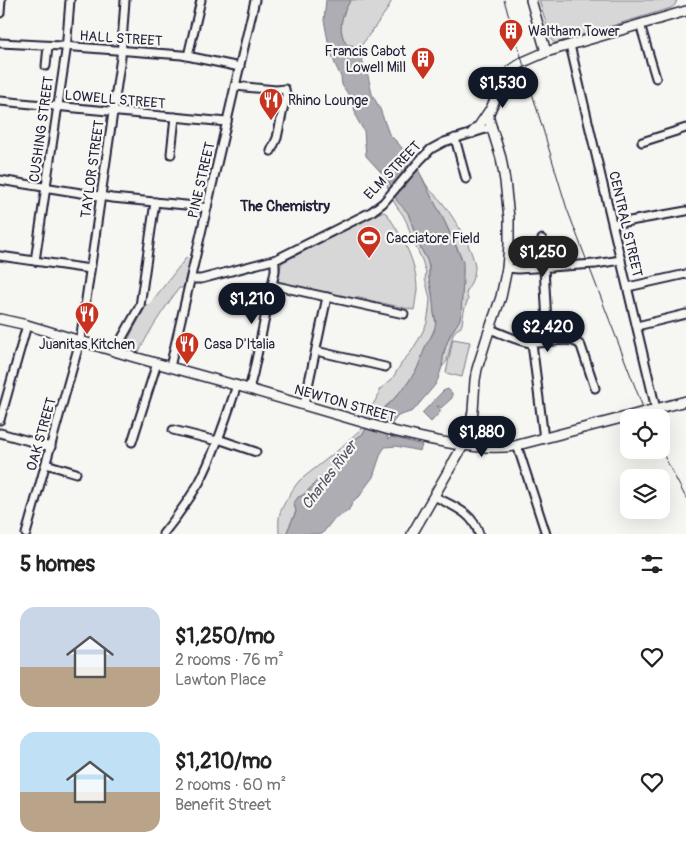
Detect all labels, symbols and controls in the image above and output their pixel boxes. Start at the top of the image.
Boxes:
building icon: Waltham Tower [498,18,524,52]
place label: Waltham Tower [528,23,620,40]
street label: HALL STREET [79,27,163,50]
place label: Francis Cabot Lowell Mill [324,43,406,76]
building icon: Francis Cabot Lowell Mill [410,46,436,80]
pin: $1,530 [462,66,544,109]
text: $1,530 [479,73,527,93]
street label: CUSHING STREET [26,75,57,183]
street label: LOWELL STREET [64,87,166,112]
restaurant icon: Rhino Lounge [258,87,284,121]
place label: Rhino Lounge [288,92,368,109]
street label: TAYLOR STREET [77,119,108,219]
street label: ELM STREET [360,137,425,203]
street label: PINE STREET [184,140,219,220]
street label: CENTRAL STREET [605,170,646,279]
district label: The Chemistry [239,197,331,216]
sports icon: Cacciatore Field [356,225,382,259]
place label: Cacciatore Field [386,230,480,247]
pin: $1,250 [502,236,584,278]
text: $1,250 [519,242,567,262]
pin: $1,210 [211,282,293,325]
text: $1,210 [229,289,275,309]
restaurant icon: Juanitas Kitchen [74,301,100,335]
pin: $2,420 [507,310,589,353]
text: $2,420 [523,317,573,337]
restaurant icon: Casa D'Italia [174,331,200,365]
place label: Juanitas Kitchen [39,336,135,353]
place label: Casa D'Italia [204,336,275,353]
street label: NEWTON STREET [292,381,398,426]
street label: OAK STREET [23,395,60,473]
map controls [620,409,670,519]
button: locate [620,409,670,459]
pin: $1,880 [441,416,523,458]
text: $1,880 [459,422,505,442]
water label: Charles River [297,436,362,513]
button: layers [620,469,670,519]
icon: filters [638,550,666,578]
text: 5 homes [20,551,95,578]
text: $1,250/mo [175,623,275,650]
icon: home [60,627,120,687]
icon: heart [638,643,666,671]
text: 2 rooms · 76 m² [175,650,284,670]
text: Lawton Place [175,670,266,690]
text: $1,210/mo [175,748,272,775]
icon: home [60,752,120,812]
icon: heart [638,768,666,796]
text: 2 rooms · 60 m² [175,775,286,795]
text: Benefit Street [175,795,271,815]

